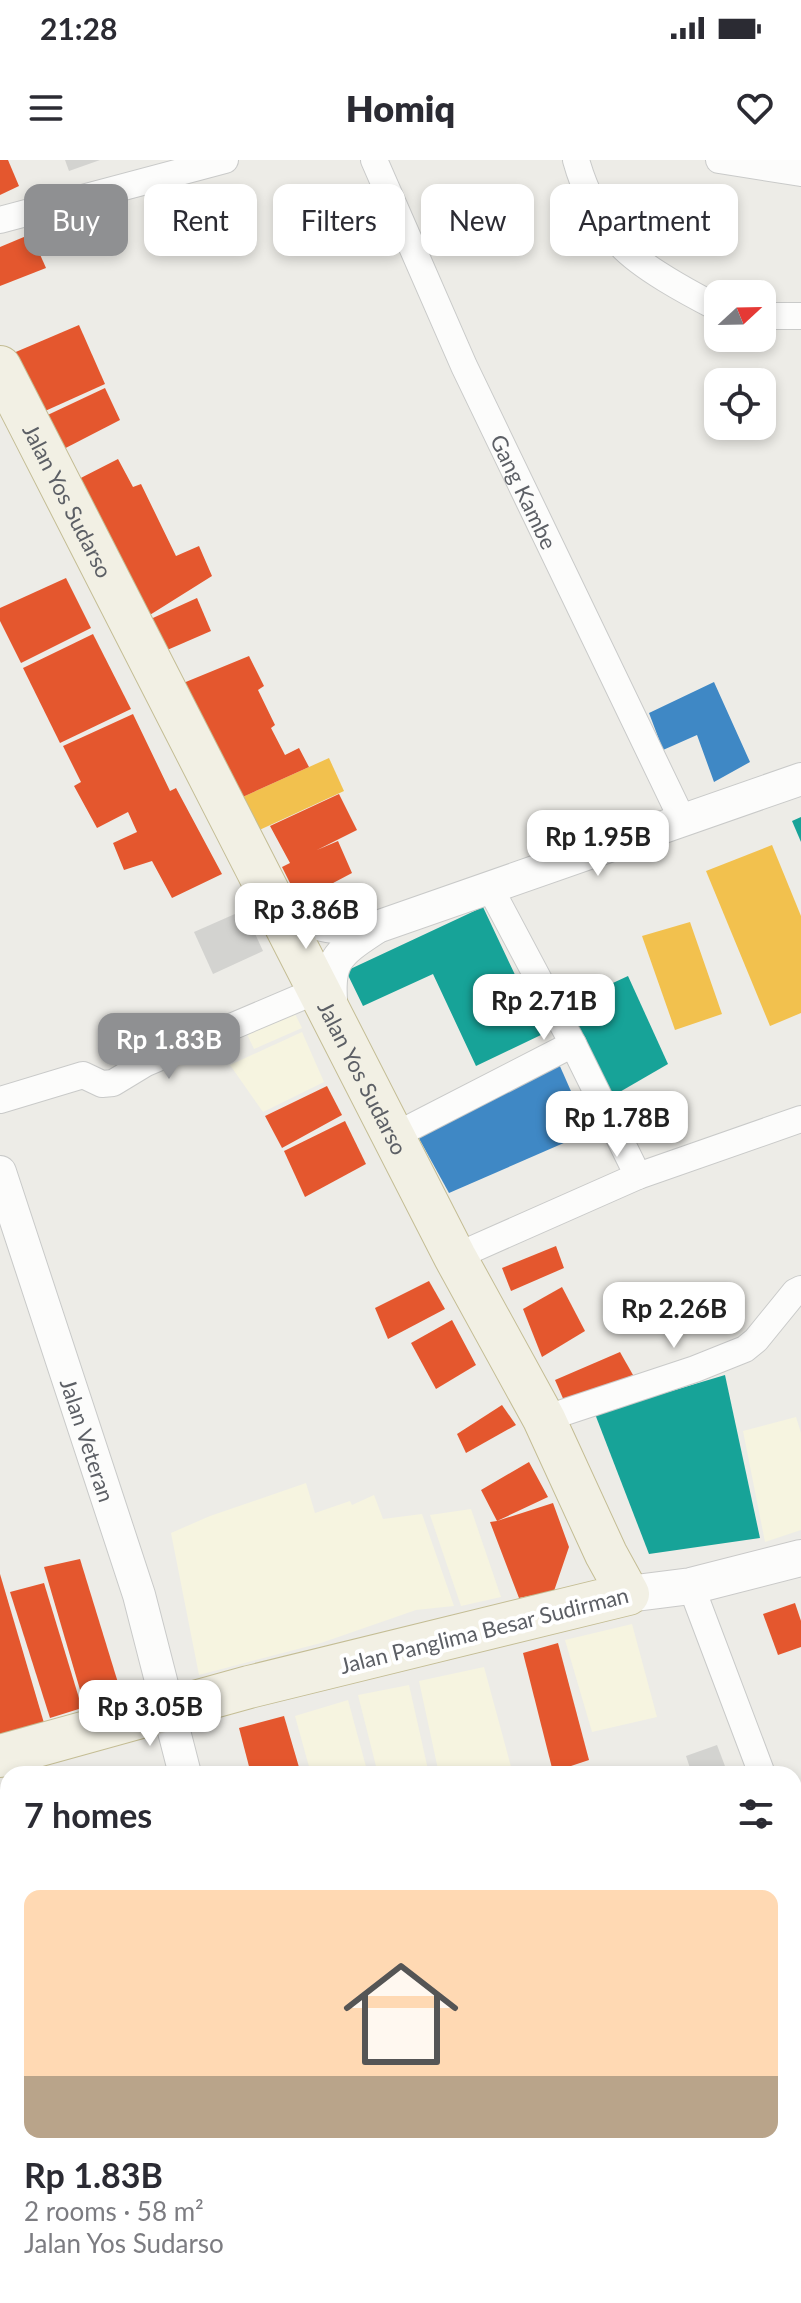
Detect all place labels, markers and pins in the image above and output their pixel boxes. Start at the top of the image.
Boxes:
pin: Rp 1.95B [515,810,681,878]
pin: Rp 3.86B [223,883,389,951]
pin: Rp 2.71B [461,974,627,1042]
pin: Rp 1.83B [86,1013,252,1081]
pin: Rp 1.78B [534,1091,700,1159]
pin: Rp 2.26B [591,1282,757,1350]
pin: Rp 3.05B [67,1680,233,1748]

